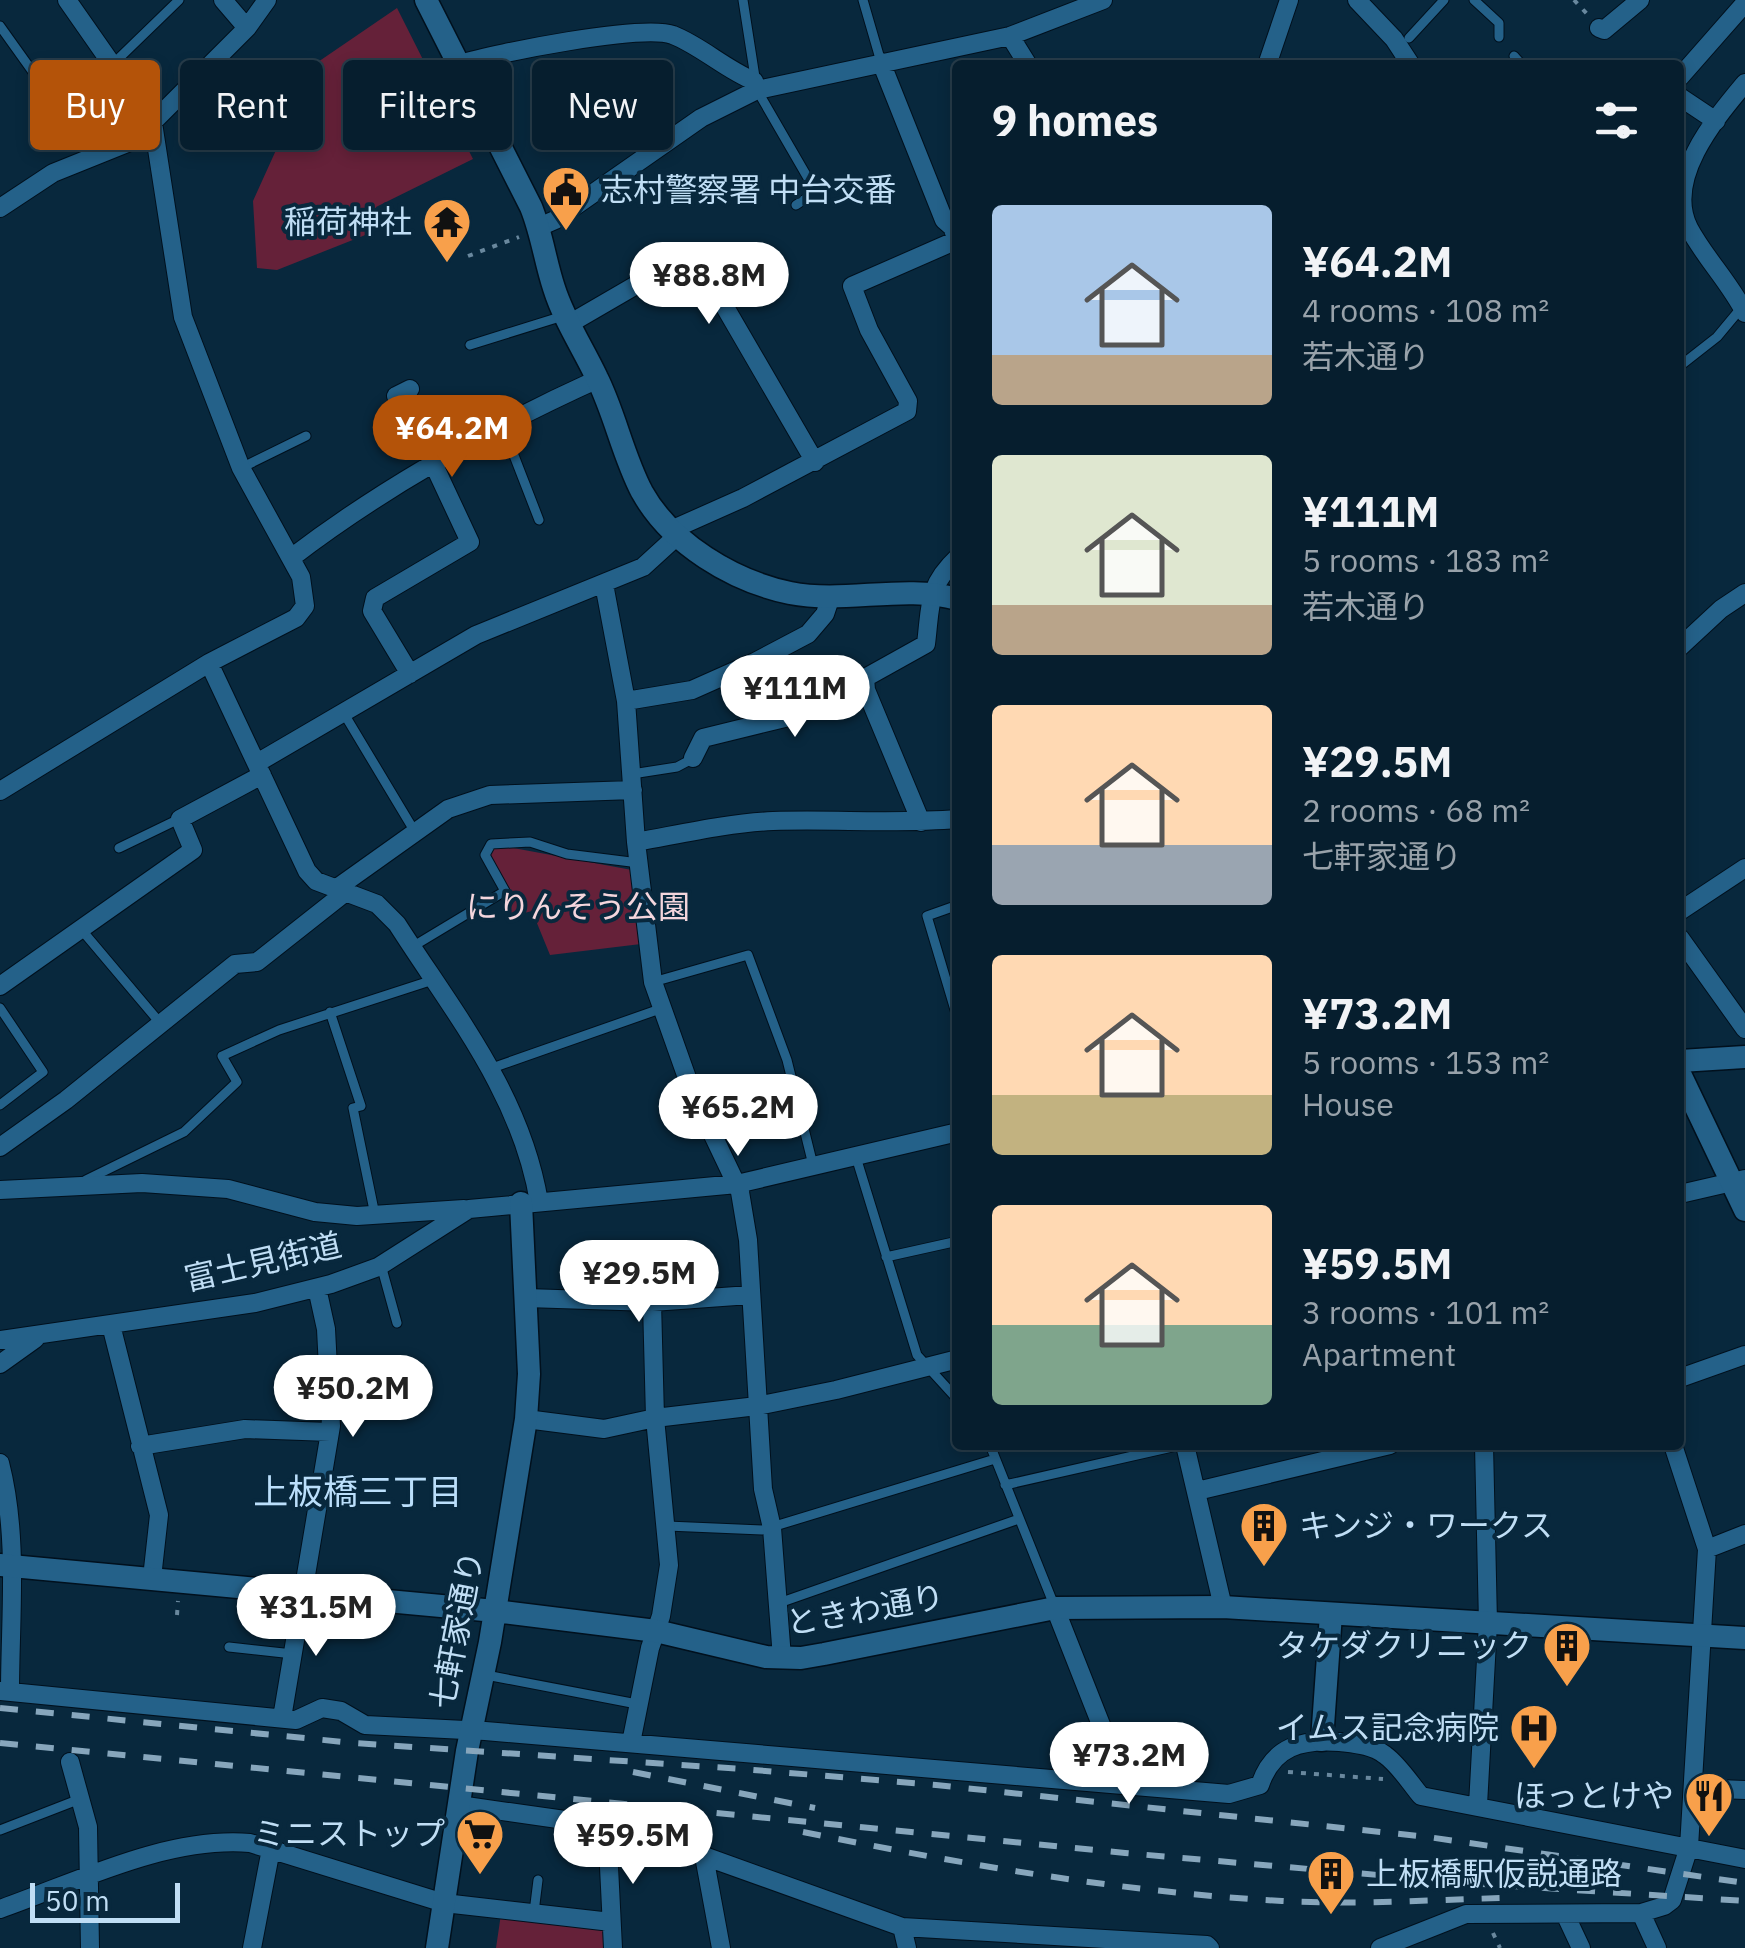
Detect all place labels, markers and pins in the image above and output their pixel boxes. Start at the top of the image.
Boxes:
public building icon: 志村警察署 中台交番 [540,164,592,232]
place label: 志村警察署 中台交番 [601,168,897,210]
temple icon: 稲荷神社 [421,196,473,264]
place label: 稲荷神社 [284,200,412,242]
pin: ¥88.8M [628,242,790,327]
pin: ¥64.2M [371,395,533,480]
pin: ¥111M [725,655,865,740]
pin: ¥65.2M [657,1074,819,1159]
pin: ¥29.5M [558,1240,720,1325]
pin: ¥50.2M [272,1355,434,1440]
building icon: キンジ・ワークス [1238,1500,1290,1568]
place label: キンジ・ワークス [1299,1504,1553,1546]
pin: ¥31.5M [235,1574,397,1659]
building icon: タケダクリニック [1541,1620,1593,1688]
place label: タケダクリニック [1276,1624,1532,1666]
hospital icon: イムス記念病院 [1508,1702,1560,1770]
place label: イムス記念病院 [1276,1706,1499,1748]
pin: ¥73.2M [1048,1722,1210,1807]
restaurant icon: ほっとけや [1683,1770,1735,1838]
place label: ほっとけや [1514,1774,1674,1816]
pin: ¥59.5M [552,1802,714,1887]
supermarket icon: ミニストップ [454,1808,506,1876]
place label: ミニストップ [253,1812,445,1854]
building icon: 上板橋駅仮説通路 [1305,1848,1357,1916]
place label: 上板橋駅仮説通路 [1366,1852,1622,1894]

